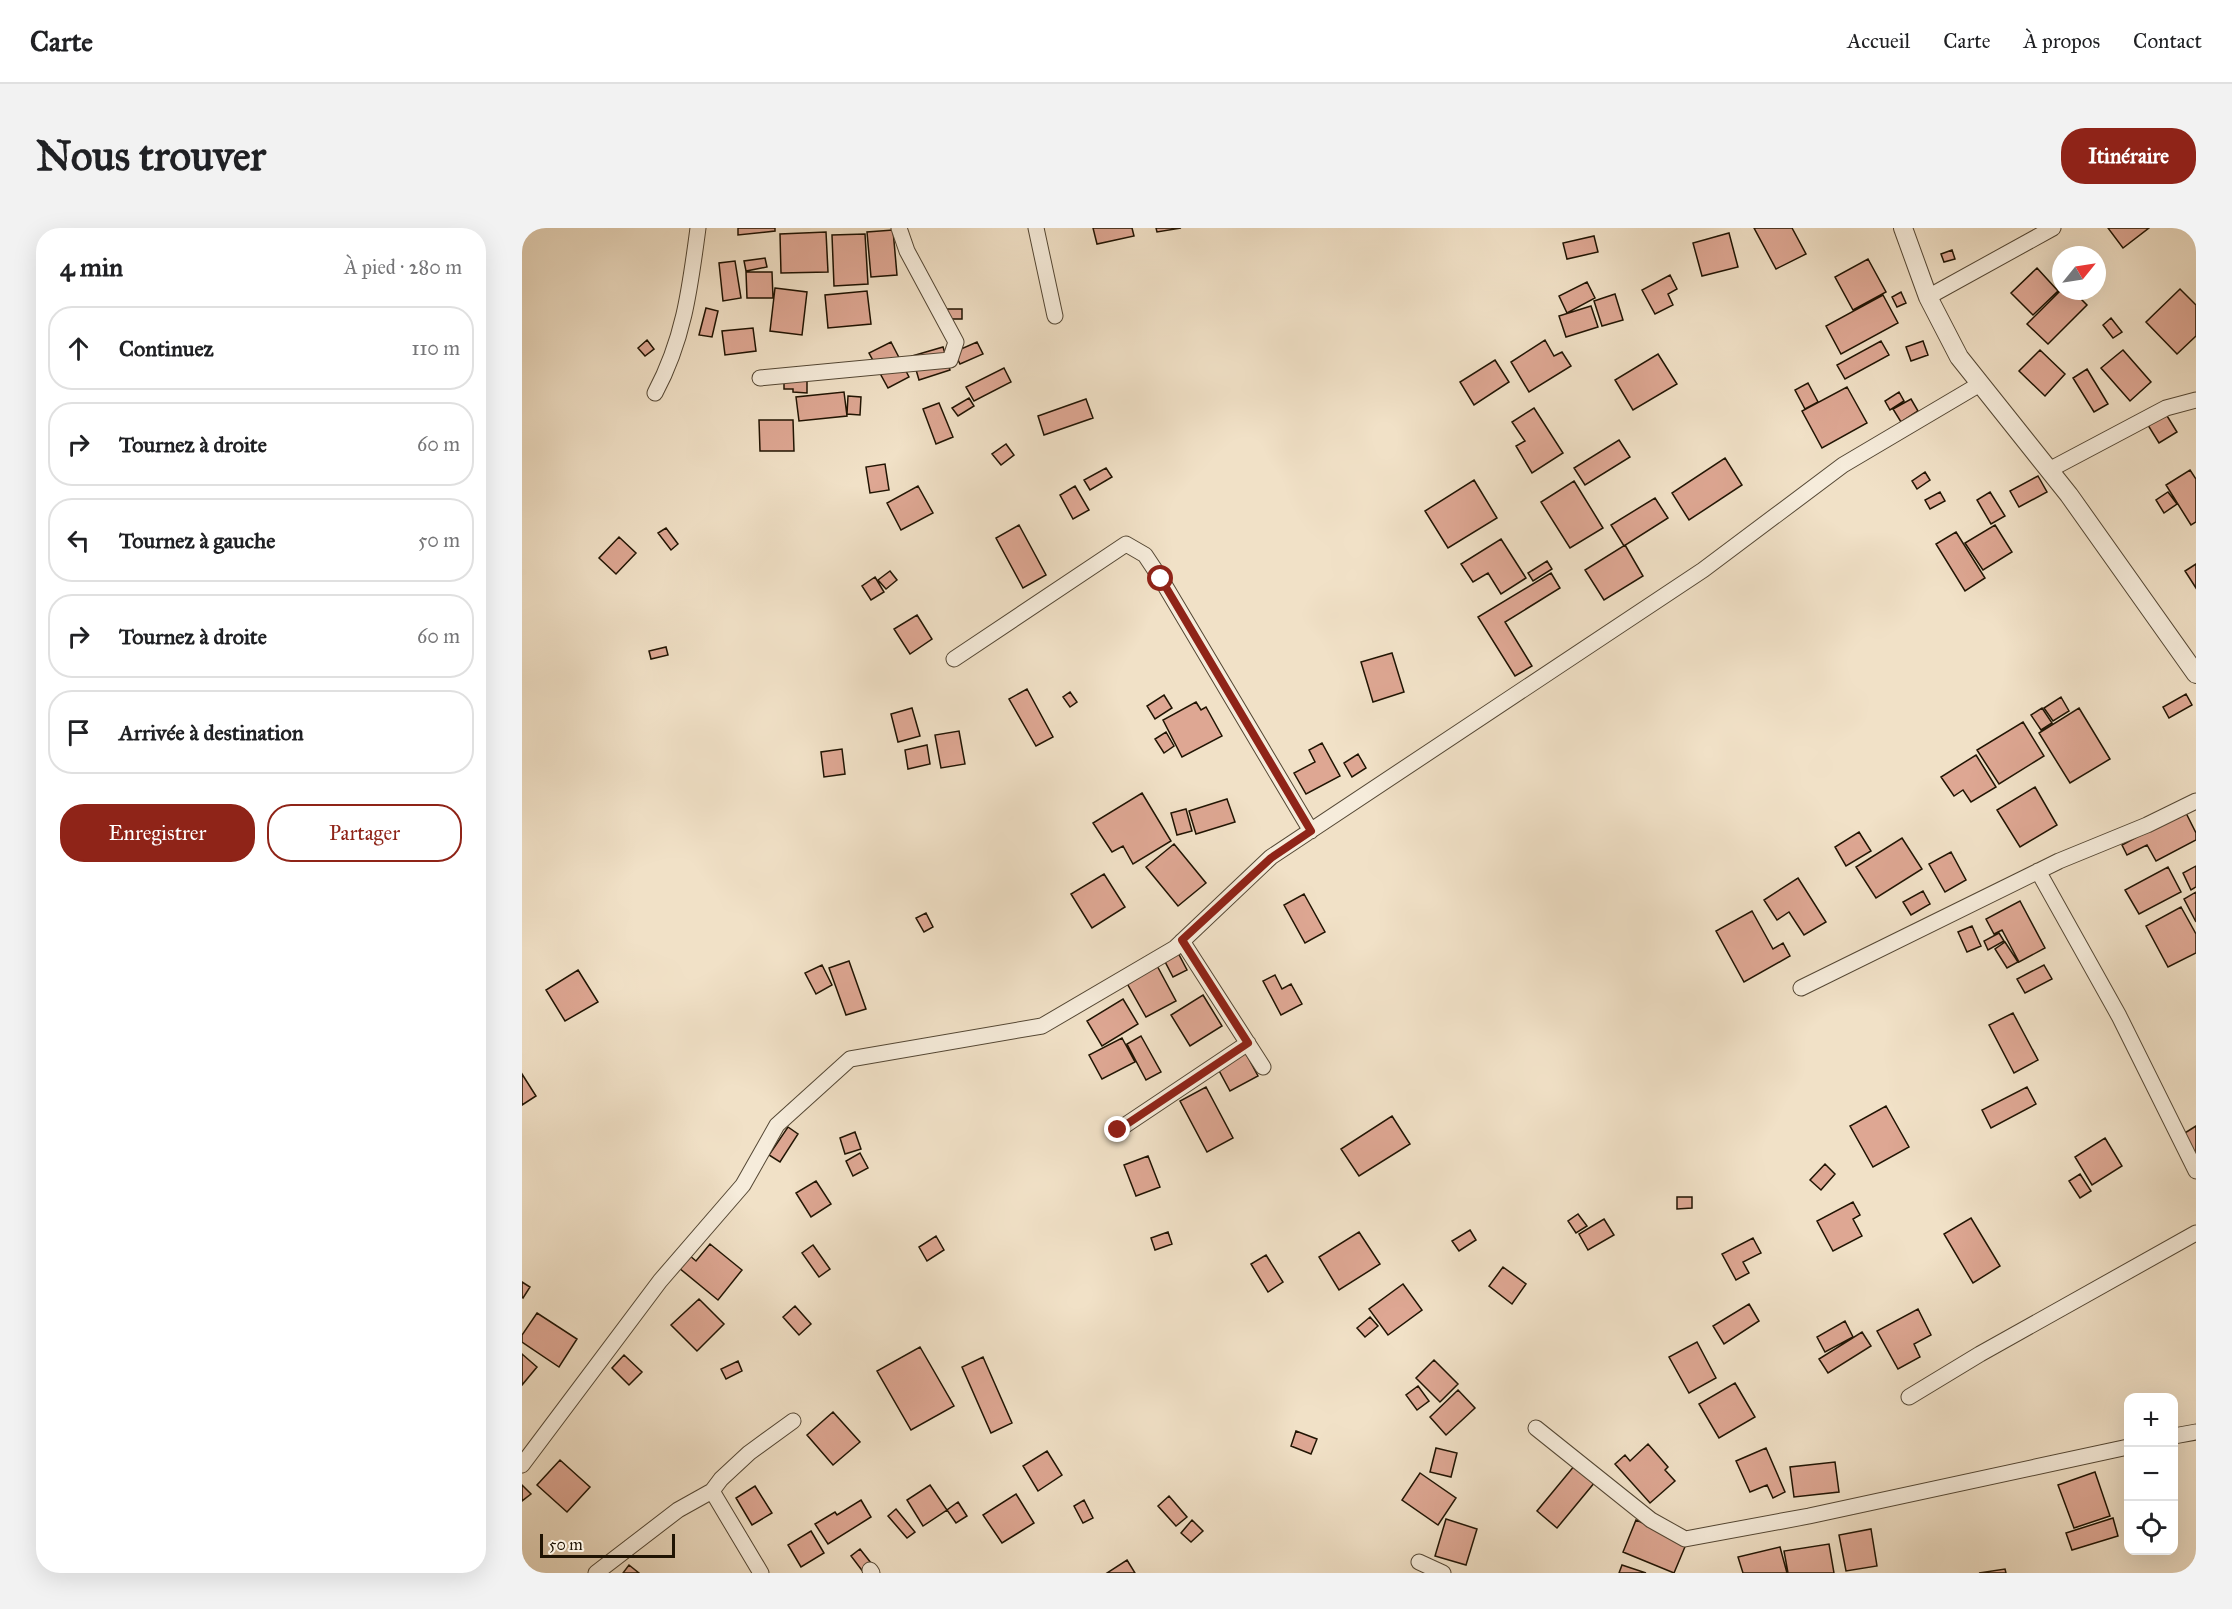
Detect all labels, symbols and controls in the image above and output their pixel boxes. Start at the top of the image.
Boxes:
text: Carte [30,24,93,59]
text: Accueil [1847,28,1910,54]
text: Carte [1943,28,1991,54]
text: À propos [2024,28,2100,54]
text: Contact [2133,28,2202,54]
button: Itinéraire [2061,128,2196,184]
text: Nous trouver [36,130,266,182]
north arrow [2052,246,2106,300]
text: 4 min [60,251,123,283]
text: À pied · 280 m [344,255,462,279]
icon: ahead [62,332,95,365]
text: Continuez [119,335,214,362]
text: 110 m [412,336,460,360]
icon: right [62,428,95,461]
text: Tournez à droite [119,431,267,458]
text: 60 m [417,432,460,456]
icon: left [62,524,95,557]
text: Tournez à gauche [119,527,275,554]
text: 50 m [418,528,460,552]
route start [1147,565,1173,591]
icon: right [62,620,95,653]
text: Tournez à droite [119,623,267,650]
text: 60 m [417,624,460,648]
icon: arrive [62,716,95,749]
text: Arrivée à destination [119,719,304,746]
button: Enregistrer [60,804,255,862]
button: Partager [267,804,462,862]
route end [1104,1116,1130,1142]
map controls [2124,1393,2178,1555]
button: + [2124,1393,2178,1447]
button: − [2124,1447,2178,1501]
button: locate [2124,1501,2178,1555]
scale bar [540,1531,675,1558]
text: 50 m [549,1535,583,1554]

